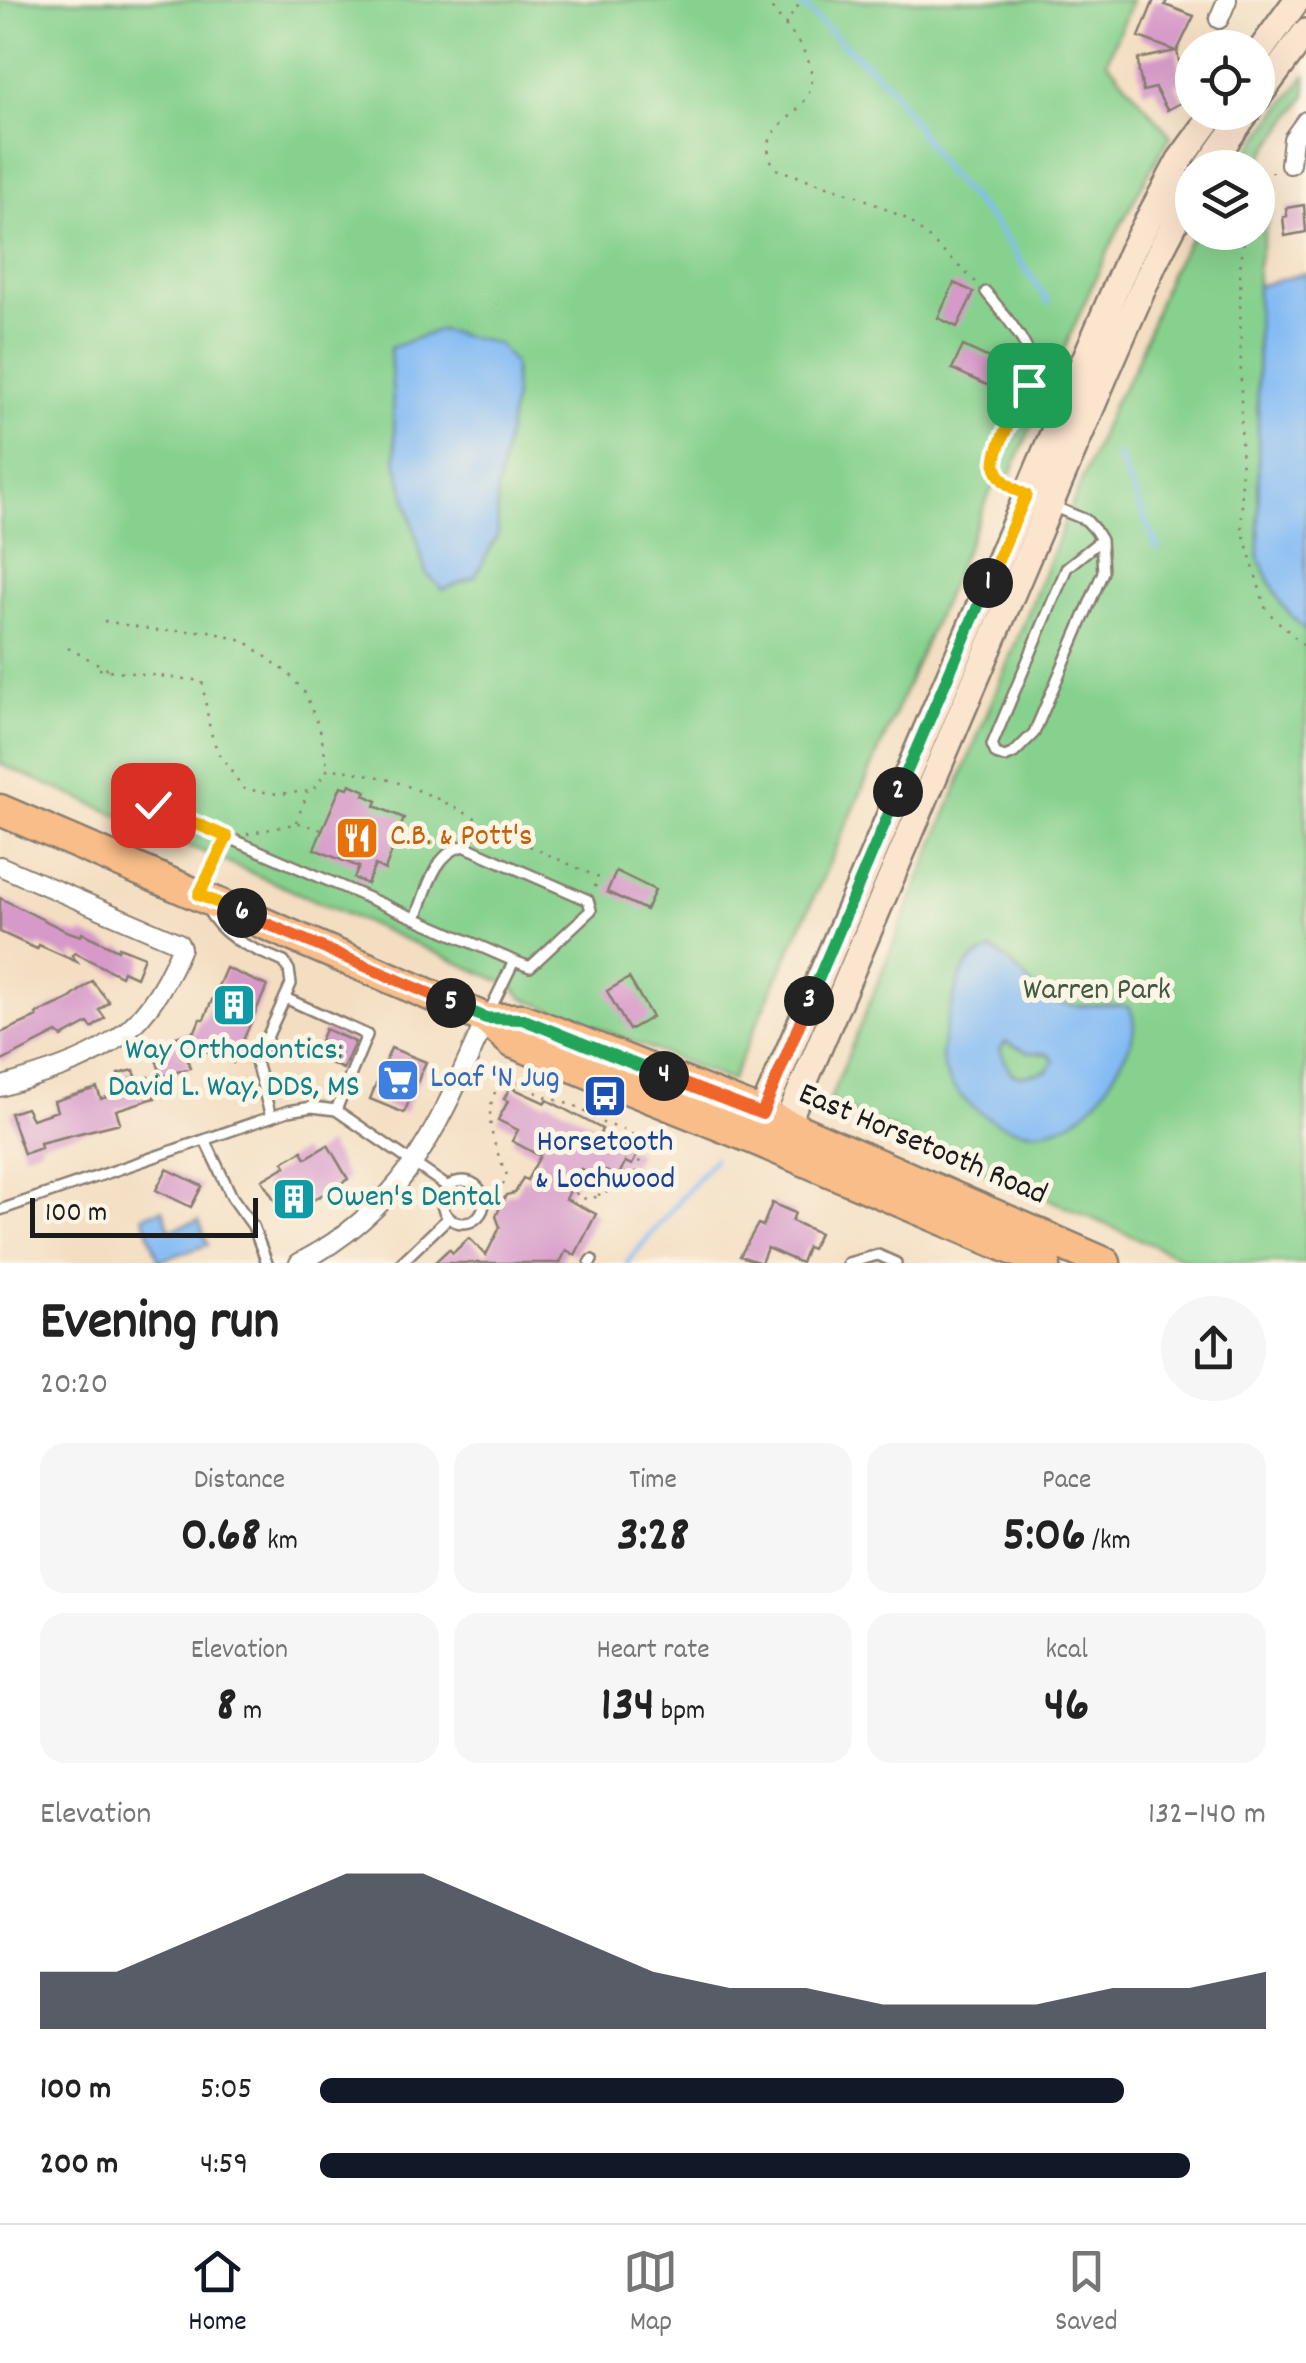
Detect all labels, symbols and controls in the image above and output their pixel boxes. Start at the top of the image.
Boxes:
map controls [1175,30,1275,250]
button: locate [1175,30,1275,130]
button: layers [1175,150,1275,250]
pin [987,343,1072,428]
icon: arrive [1002,358,1057,413]
pin: 1 [963,558,1013,608]
text: 1 [985,563,991,603]
pin [111,763,196,848]
pin: 2 [873,767,923,817]
text: 2 [892,772,904,812]
icon: check [126,778,181,833]
restaurant icon: C.B. & Pott's [334,815,380,861]
place label: C.B. & Pott's [390,815,533,861]
pin: 6 [217,888,267,938]
text: 6 [235,893,249,933]
park label: Warren Park [1023,969,1171,1015]
pin: 3 [784,976,834,1026]
pin: 5 [426,978,476,1028]
text: 3 [803,981,815,1021]
building icon: Way Orthodontics: David L. Way, DDS, MS [211,982,257,1028]
text: 5 [445,983,457,1023]
place label: Way Orthodontics: David L. Way, DDS, MS [108,1029,360,1112]
pin: 4 [639,1051,689,1101]
text: 4 [658,1056,670,1096]
supermarket icon: Loaf 'N Jug [375,1057,421,1103]
place label: Loaf 'N Jug [430,1057,560,1103]
bus stop icon: Horsetooth & Lochwood [582,1073,628,1119]
street label: East Horsetooth Road [791,1073,1053,1219]
place label: Horsetooth & Lochwood [535,1121,675,1204]
building icon: Owen's Dental [271,1176,317,1222]
place label: Owen's Dental [326,1176,501,1222]
scale bar [30,1193,258,1238]
text: 100 m [45,1195,107,1235]
text: Evening run [40,1286,279,1365]
button: share [1161,1296,1266,1401]
text: 20:20 [40,1363,108,1409]
text: Distance [194,1462,285,1502]
text: Time [629,1462,677,1502]
text: Pace [1042,1462,1091,1502]
text: 0.68 [181,1502,261,1574]
text: 3:28 [617,1502,689,1574]
text: 5:06 [1003,1502,1086,1574]
text: km [261,1523,298,1563]
text: /km [1086,1523,1131,1563]
text: Elevation [191,1632,288,1672]
text: Heart rate [596,1632,710,1672]
text: kcal [1045,1632,1088,1672]
text: 8 [216,1672,237,1744]
text: 134 [601,1672,655,1744]
text: 46 [1044,1672,1089,1744]
text: m [237,1693,262,1733]
text: bpm [655,1693,705,1733]
text: Elevation [40,1793,151,1839]
text: 132–140 m [1148,1793,1266,1839]
text: 100 m [40,2068,111,2114]
text: 5:05 [200,2068,252,2114]
text: 200 m [40,2143,118,2189]
text: 4:59 [200,2143,248,2189]
tab: Home [188,2244,247,2344]
tab: Map [623,2244,678,2344]
tab: Saved [1055,2244,1118,2344]

